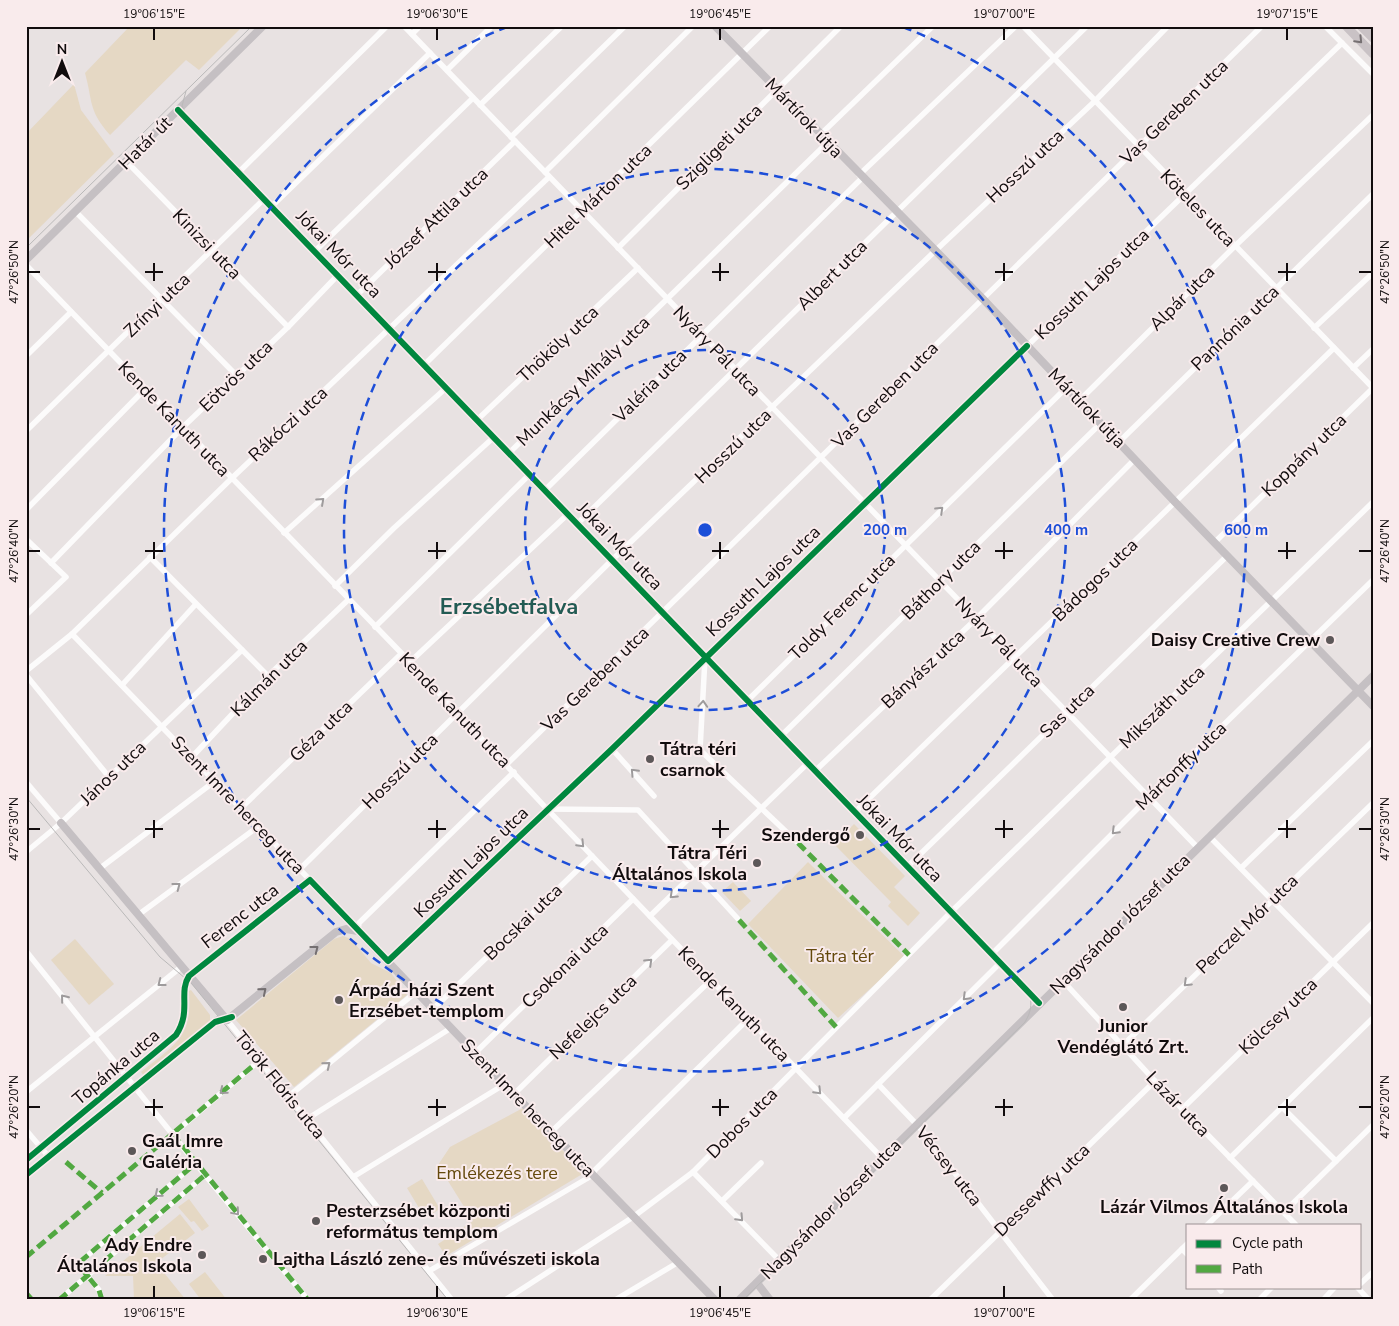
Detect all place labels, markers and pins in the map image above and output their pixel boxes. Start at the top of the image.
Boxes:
centre of rings [696,521,714,539]
place label: Daisy Creative Crew [1151,628,1321,652]
marker: Daisy Creative Crew [1324,634,1336,646]
place label: Tátra téri csarnok [660,737,736,782]
marker: Tátra téri csarnok [644,753,656,765]
place label: Szendergő [761,823,850,847]
marker: Szendergő [854,829,866,841]
place label: Tátra Téri Általános Iskola [612,841,747,886]
marker: Tátra Téri Általános Iskola [751,857,763,869]
place label: Árpád-házi Szent Erzsébet-templom [349,978,504,1023]
marker: Árpád-házi Szent Erzsébet-templom [333,994,345,1006]
marker: Junior Vendéglátó Zrt. [1117,1001,1129,1013]
place label: Junior Vendéglátó Zrt. [1056,1014,1189,1059]
place label: Gaál Imre Galéria [142,1129,223,1174]
marker: Gaál Imre Galéria [126,1145,138,1157]
marker: Lázár Vilmos Általános Iskola [1218,1182,1230,1194]
place label: Lázár Vilmos Általános Iskola [1100,1195,1348,1219]
place label: Pesterzsébet központi református templom [326,1199,510,1244]
marker: Pesterzsébet központi református templom [310,1215,322,1227]
place label: Ady Endre Általános Iskola [57,1233,192,1278]
place label: Lajtha László zene- és művészeti iskola [273,1247,600,1271]
marker: Ady Endre Általános Iskola [196,1249,208,1261]
marker: Lajtha László zene- és művészeti iskola [257,1253,269,1265]

